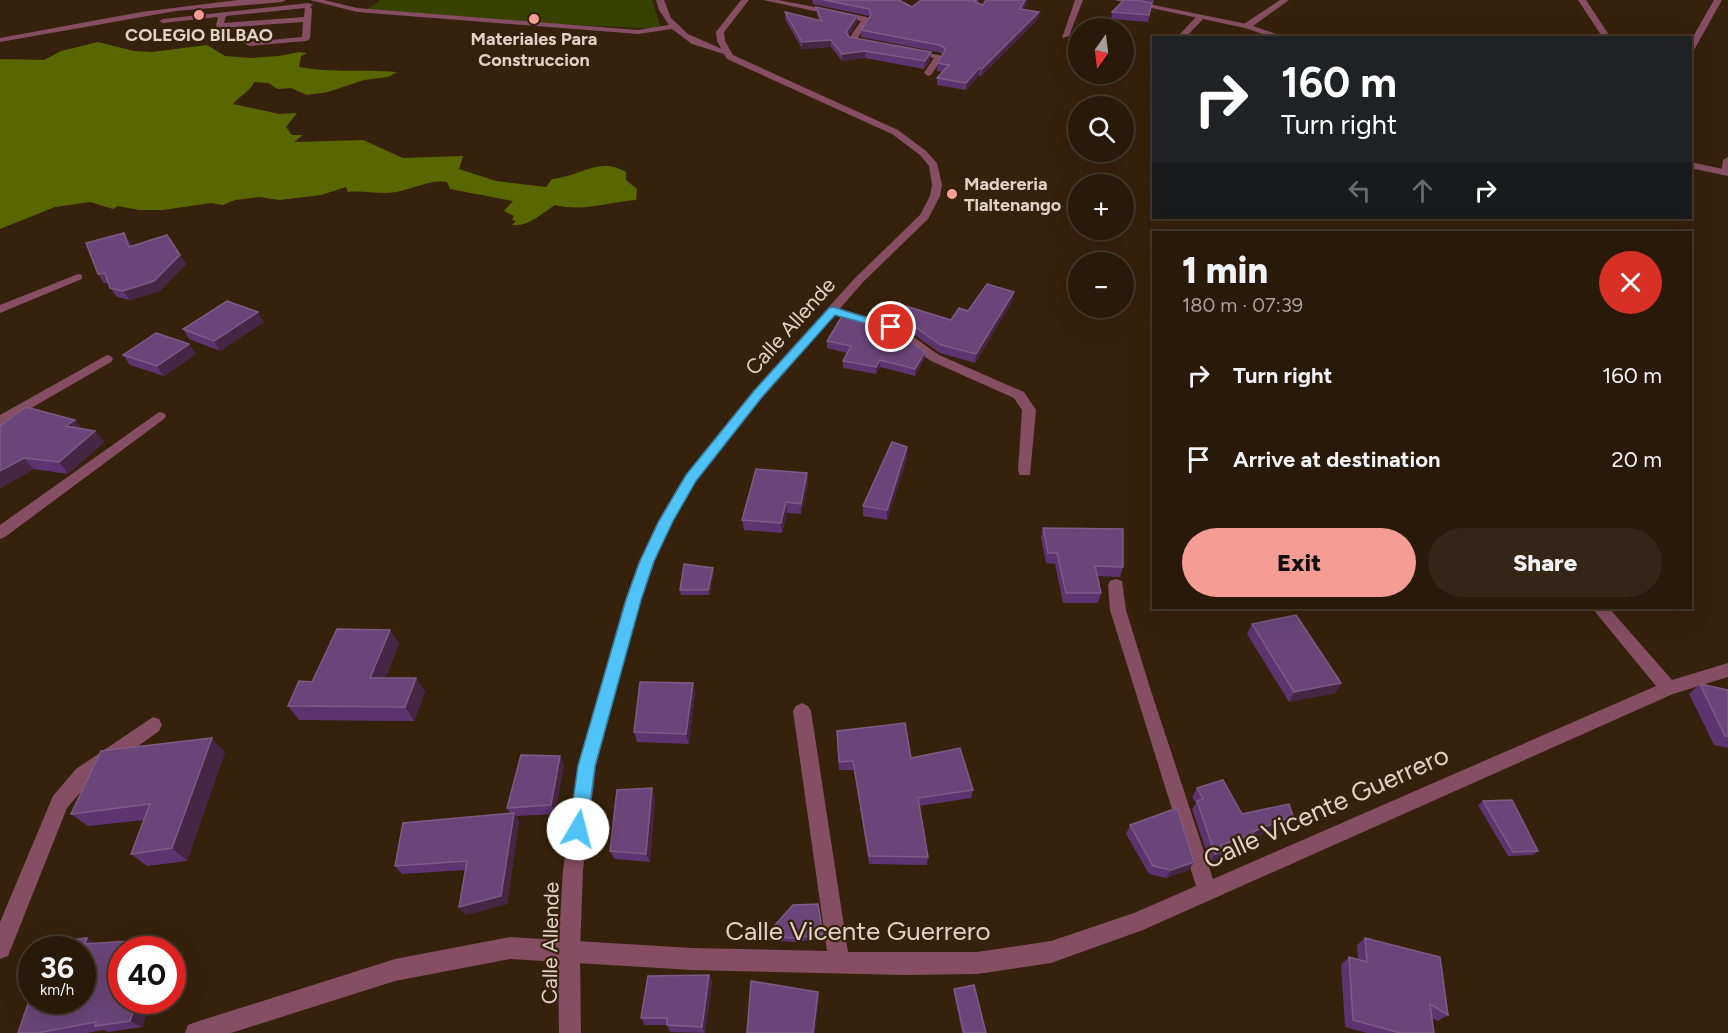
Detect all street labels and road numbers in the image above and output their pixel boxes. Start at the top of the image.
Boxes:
street label: Calle Allende [740,272,840,380]
street label: Calle Vicente Guerrero [1198,738,1454,876]
street label: Calle Allende [536,882,564,1004]
street label: Calle Vicente Guerrero [725,915,991,947]

